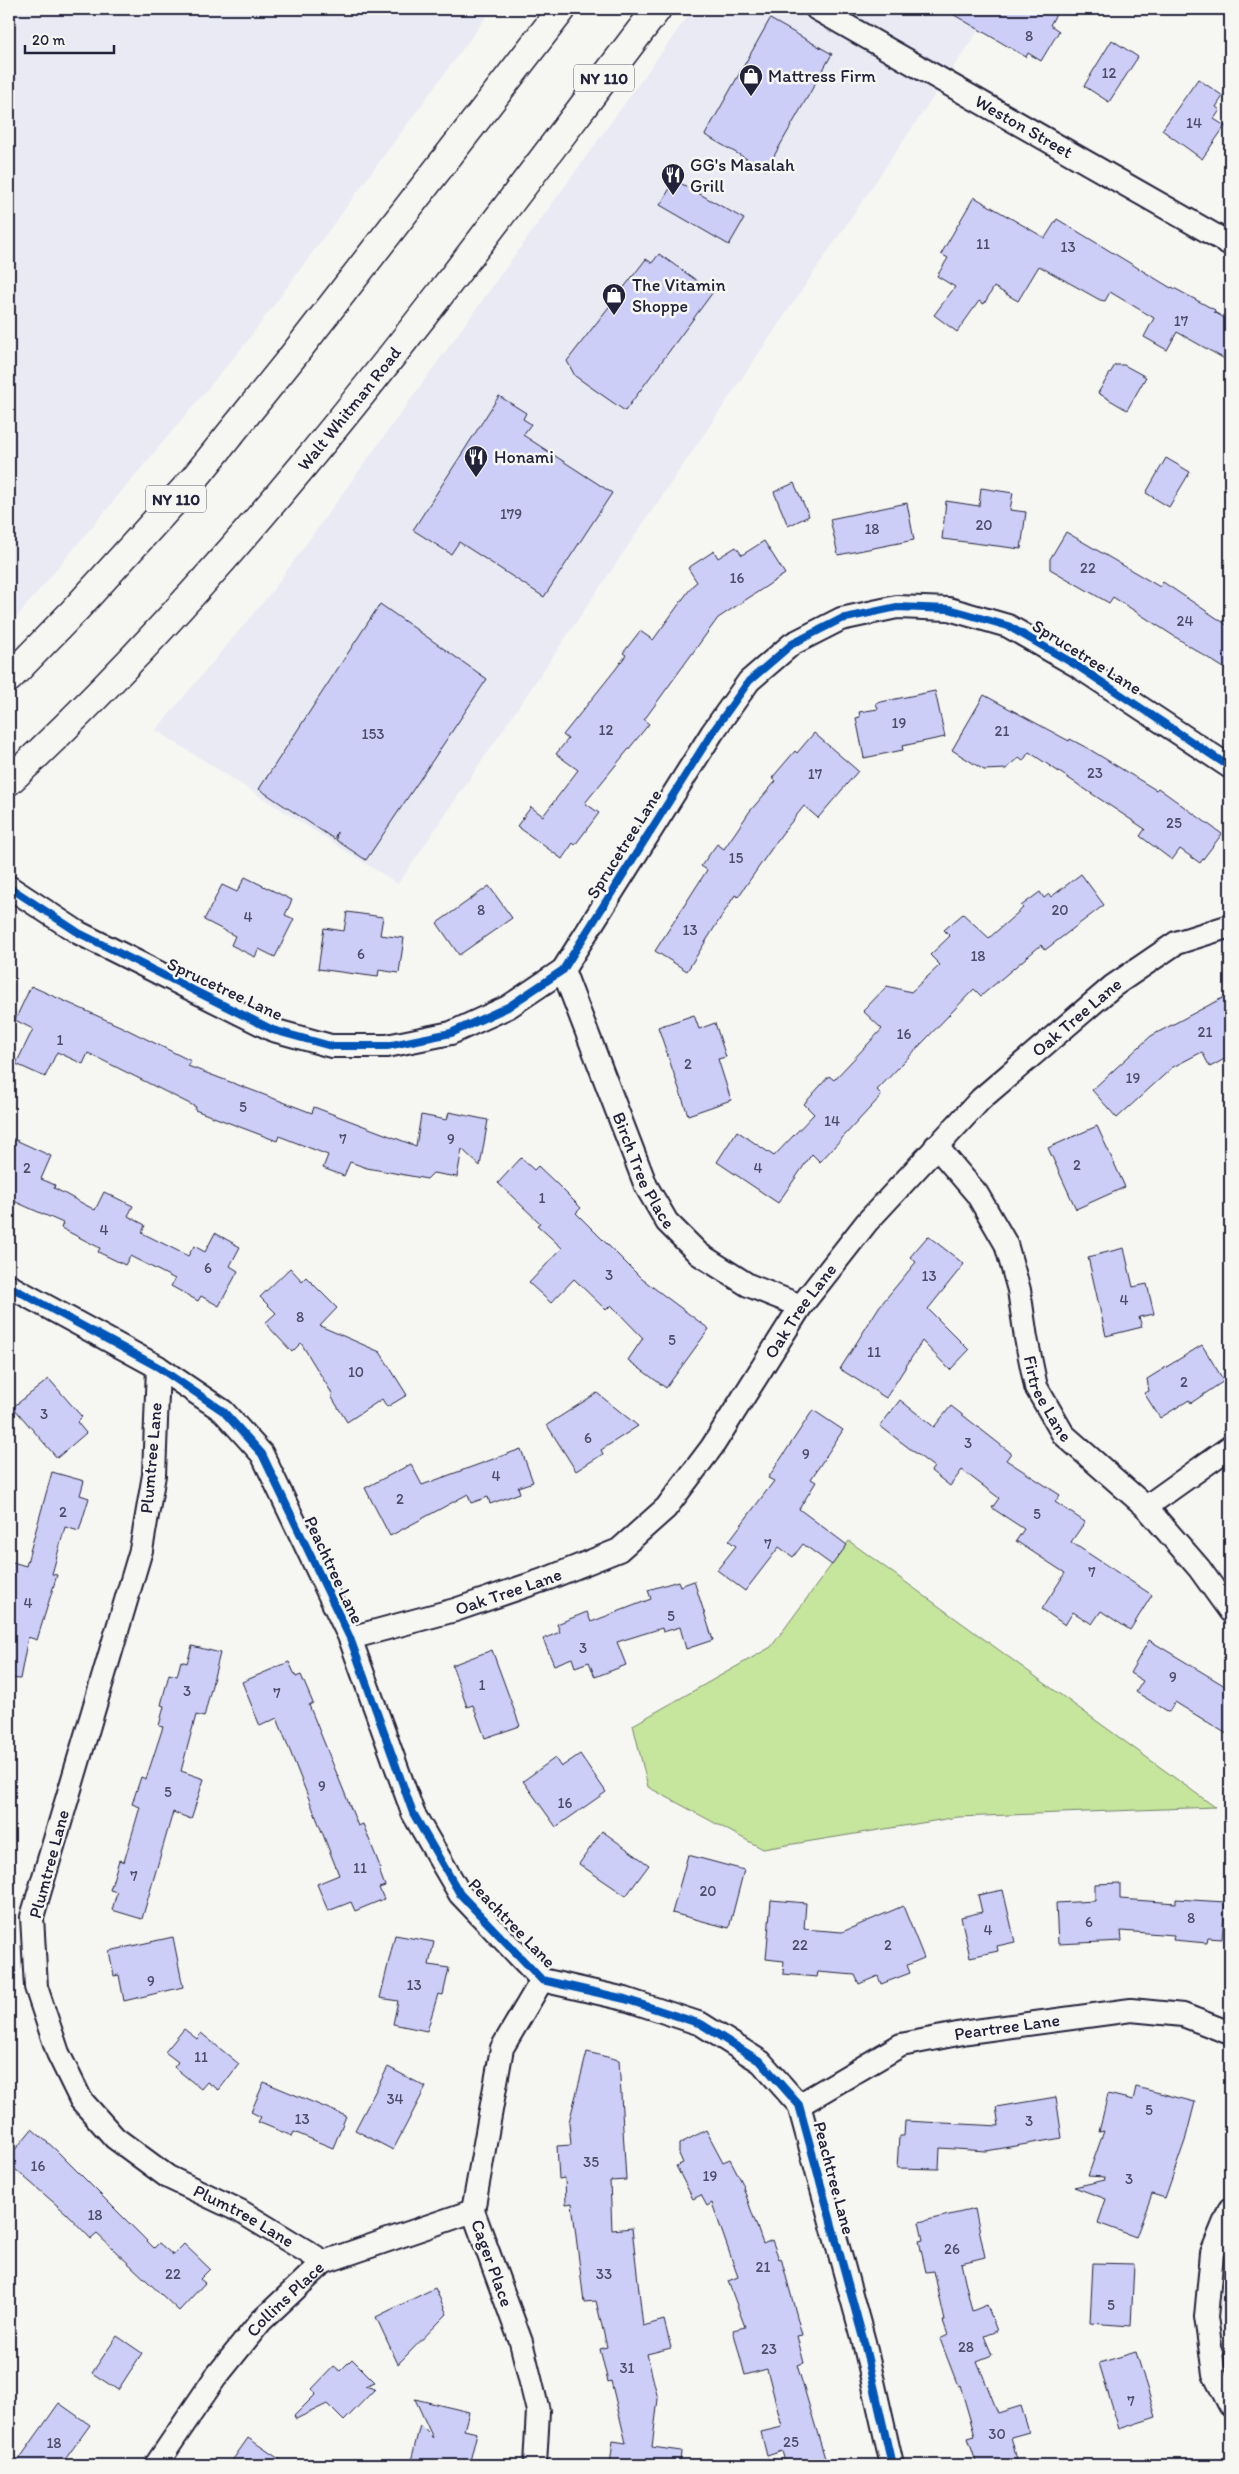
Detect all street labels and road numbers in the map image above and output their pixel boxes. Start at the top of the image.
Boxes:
road number: NY 110 [574,64,634,92]
street label: Weston Street [971,90,1077,163]
street label: Walt Whitman Road [293,342,406,475]
road number: NY 110 [146,486,206,512]
street label: Sprucetree Lane [1028,615,1146,699]
street label: Sprucetree Lane [582,785,666,903]
street label: Sprucetree Lane [164,953,286,1025]
street label: Oak Tree Lane [1027,973,1126,1062]
street label: Birch Tree Place [608,1109,679,1234]
street label: Oak Tree Lane [760,1259,841,1363]
street label: Firtree Lane [1019,1353,1076,1447]
street label: Plumtree Lane [135,1401,167,1515]
street label: Peachtree Lane [299,1513,369,1627]
street label: Oak Tree Lane [452,1563,565,1620]
street label: Plumtree Lane [24,1807,74,1921]
street label: Peachtree Lane [464,1874,560,1972]
street label: Peartree Lane [952,2009,1061,2045]
street label: Peachtree Lane [808,2119,860,2237]
street label: Plumtree Lane [190,2180,298,2252]
street label: Cager Place [466,2216,518,2310]
street label: Collins Place [242,2257,329,2341]

